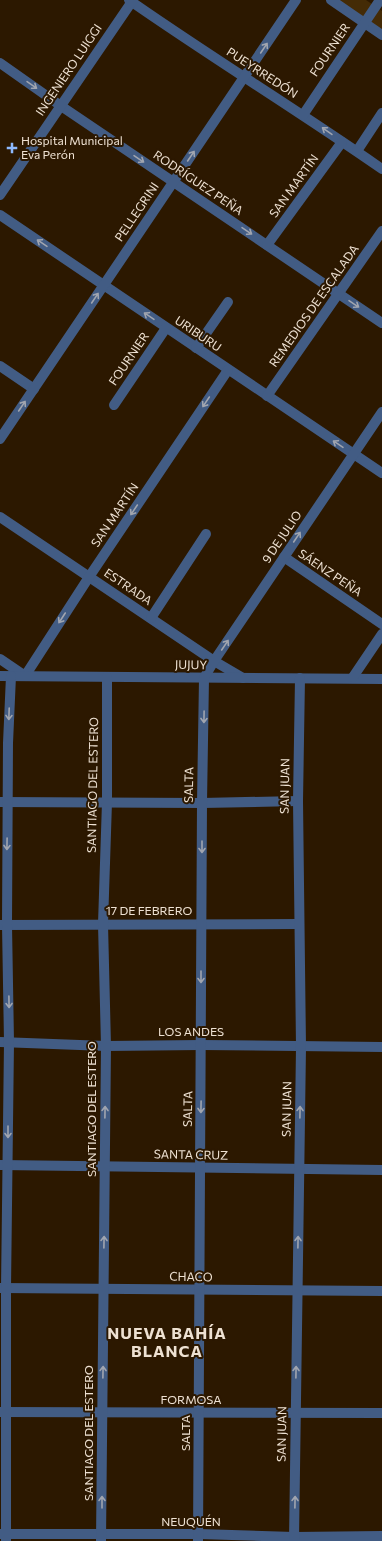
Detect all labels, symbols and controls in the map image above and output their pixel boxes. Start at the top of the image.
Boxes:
street label: FOURNIER [306,20,352,79]
street label: INGENIERO LUIGGI [32,21,104,118]
one-way arrow [260,43,268,54]
street label: PUEYRREDÓN [224,44,301,100]
one-way arrow [26,81,37,89]
one-way arrow [321,127,332,135]
place label: Hospital Municipal Eva Perón [21,133,123,161]
marker: Hospital Municipal Eva Perón [6,142,18,154]
street label: RODRÍGUEZ PEÑA [151,147,246,217]
one-way arrow [187,151,195,162]
street label: SAN MARTÍN [266,151,321,220]
one-way arrow [133,155,144,163]
street label: PELLEGRINI [111,179,161,244]
one-way arrow [241,228,253,236]
one-way arrow [36,239,47,247]
street label: REMEDIOS DE ESCALADA [266,242,361,369]
one-way arrow [90,293,99,304]
one-way arrow [349,300,360,308]
one-way arrow [144,312,155,320]
street label: URIBURU [173,312,225,354]
street label: FOURNIER [105,329,151,388]
one-way arrow [202,396,210,408]
one-way arrow [18,401,26,412]
one-way arrow [333,440,344,448]
street label: SAN MARTÍN [88,480,141,549]
one-way arrow [130,504,138,515]
street label: 9 DE JULIO [259,507,305,566]
one-way arrow [293,531,301,542]
street label: SÁENZ PEÑA [296,546,365,599]
street label: ESTRADA [102,565,155,607]
one-way arrow [58,612,66,623]
one-way arrow [221,639,229,650]
street label: JUJUY [175,657,207,672]
one-way arrow [5,708,13,721]
one-way arrow [200,710,208,723]
street label: SANTIAGO DEL ESTERO [84,717,100,853]
street label: SAN JUAN [277,758,292,814]
street label: SALTA [181,767,195,803]
one-way arrow [3,837,11,850]
one-way arrow [198,840,206,853]
street label: 17 DE FEBRERO [106,903,192,917]
one-way arrow [197,970,205,983]
one-way arrow [5,995,12,1008]
street label: LOS ANDES [158,1024,224,1038]
street label: SANTIAGO DEL ESTERO [84,1041,98,1177]
street label: SAN JUAN [279,1081,294,1137]
street label: SALTA [180,1091,194,1127]
one-way arrow [197,1100,205,1113]
one-way arrow [101,1106,109,1119]
one-way arrow [296,1106,304,1119]
one-way arrow [4,1125,12,1138]
street label: SANTA CRUZ [154,1146,228,1162]
one-way arrow [100,1236,108,1249]
one-way arrow [294,1236,302,1249]
street label: CHACO [169,1269,213,1283]
district label: NUEVA BAHÍA BLANCA [107,1323,227,1360]
street label: SANTIAGO DEL ESTERO [81,1365,95,1501]
one-way arrow [99,1366,106,1379]
one-way arrow [292,1366,300,1379]
street label: FORMOSA [160,1392,222,1406]
street label: SAN JUAN [274,1406,289,1462]
street label: SALTA [178,1415,192,1451]
one-way arrow [98,1496,106,1509]
one-way arrow [291,1496,299,1509]
street label: NEUQUÉN [161,1514,221,1528]

